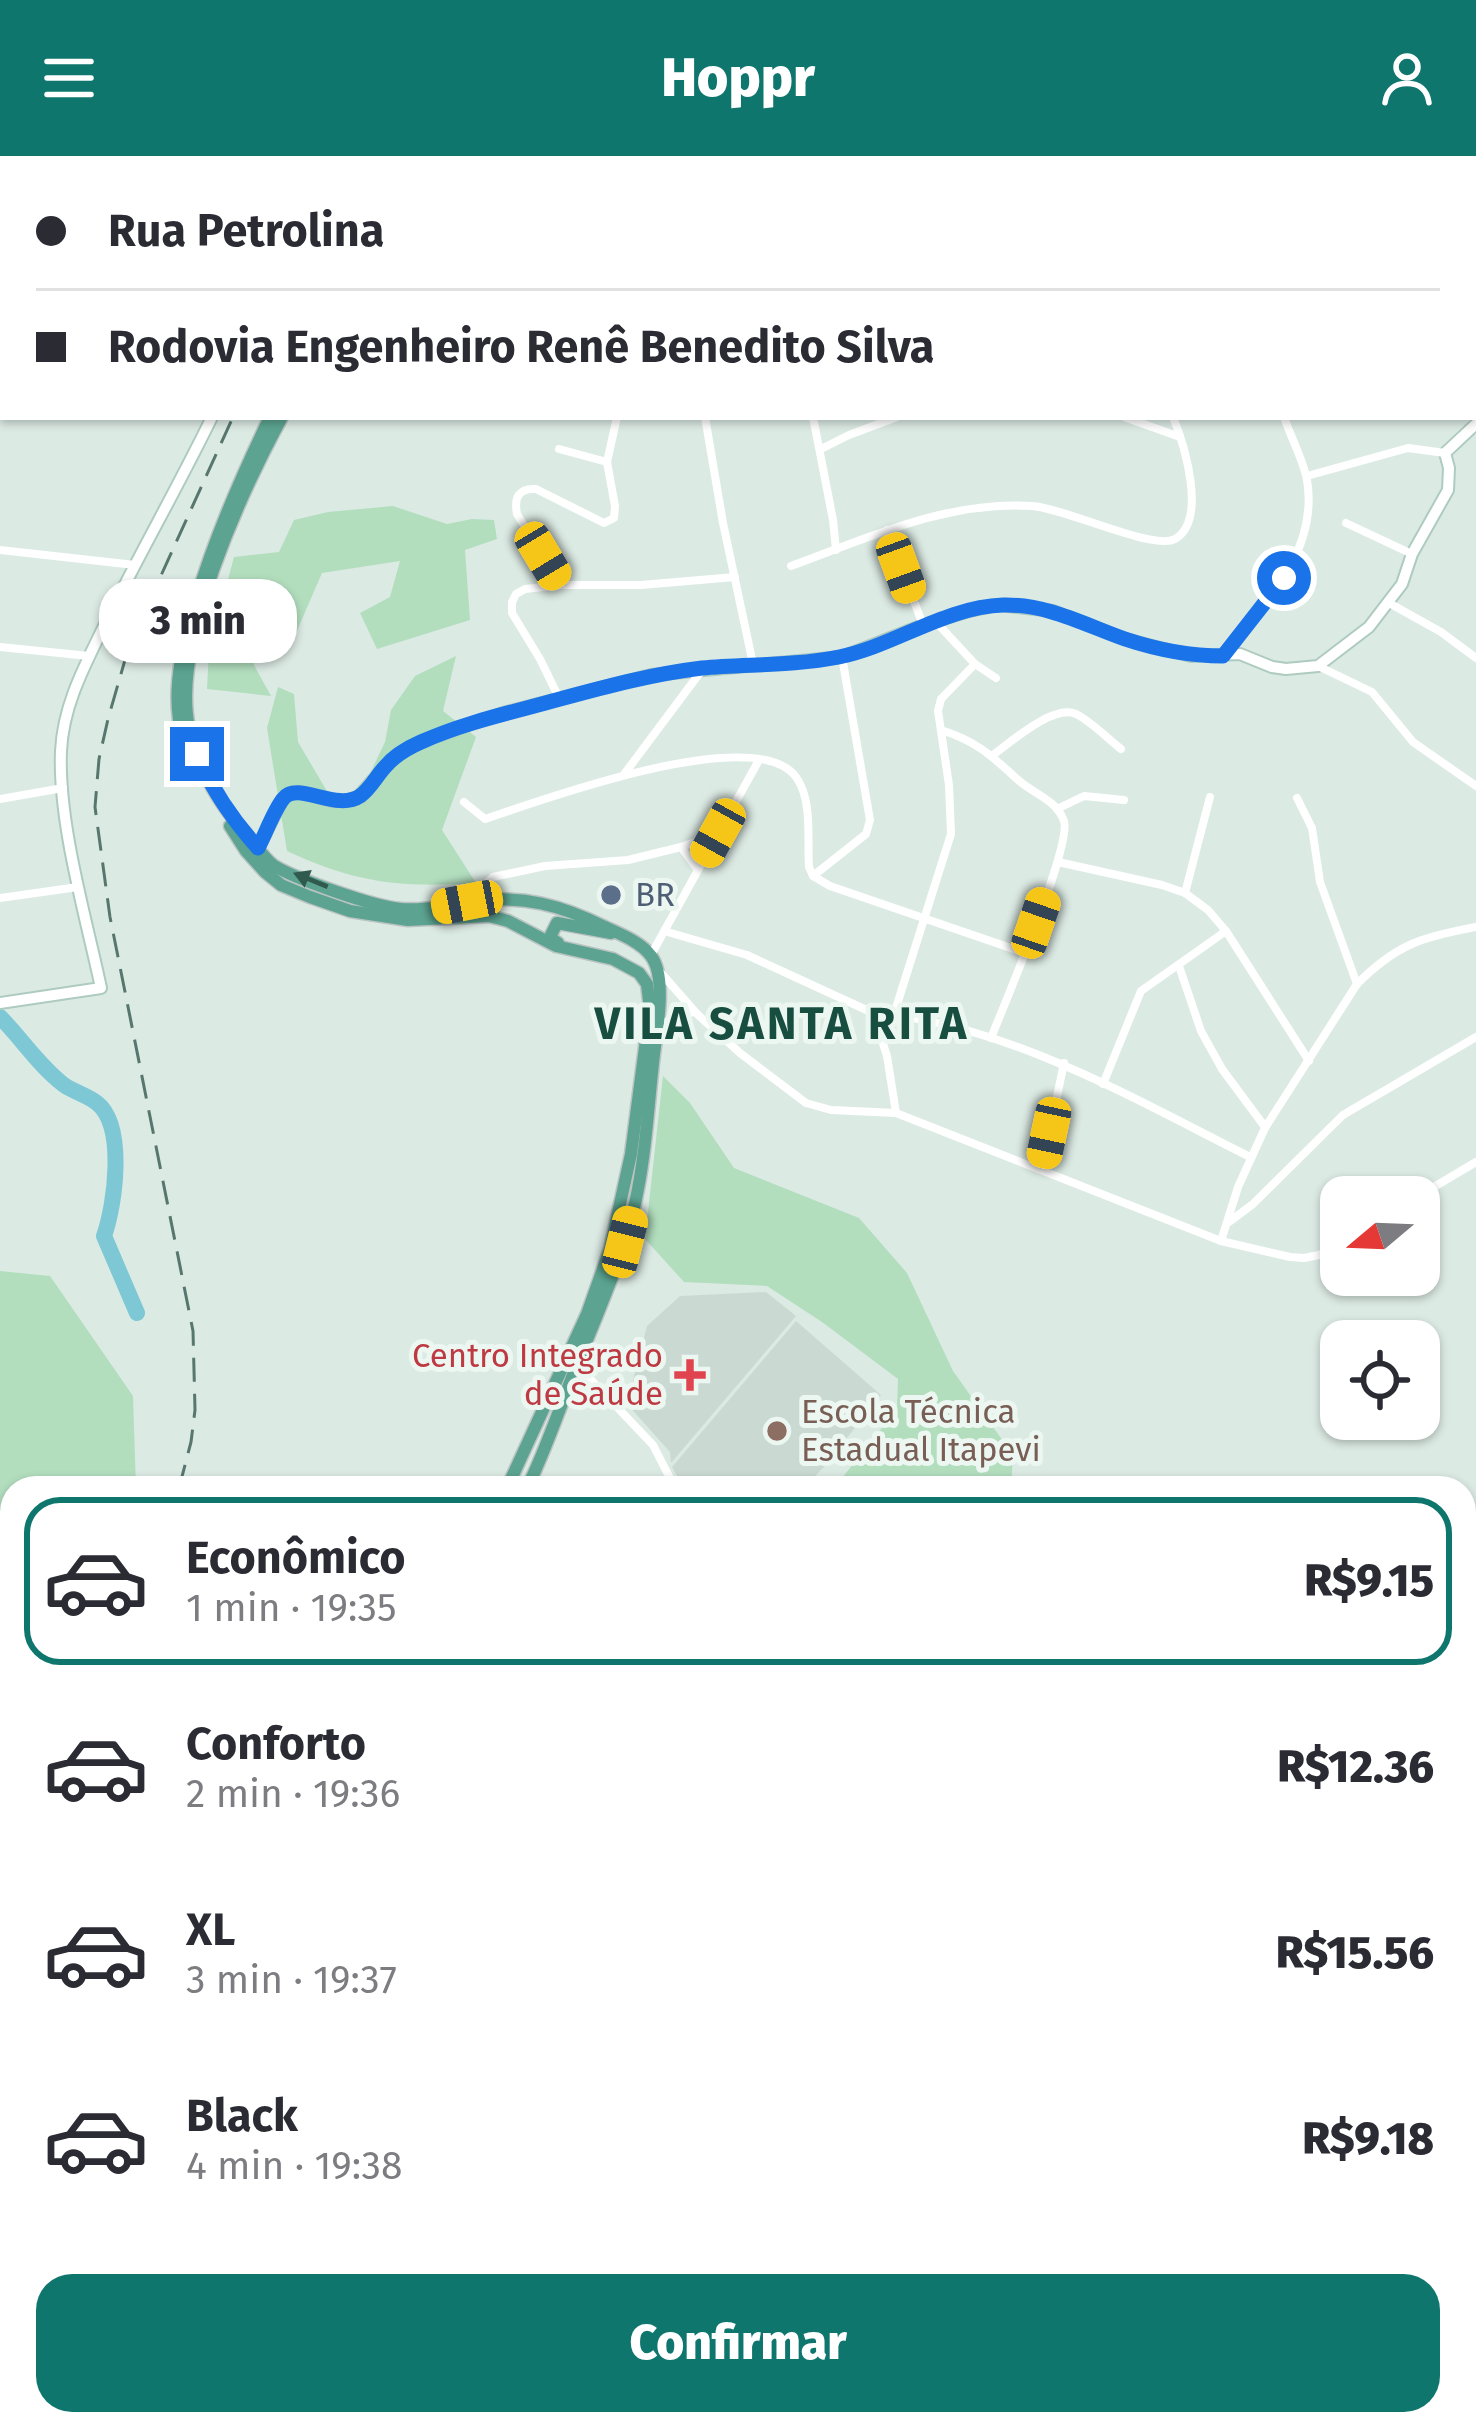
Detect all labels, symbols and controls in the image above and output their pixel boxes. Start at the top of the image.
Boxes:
icon: menu [36,45,102,111]
icon: person [1374,45,1440,111]
text: Hoppr [661,46,815,110]
text: Rua Petrolina [108,204,384,258]
text: Rodovia Engenheiro Renê Benedito Silva [108,320,934,374]
car [509,516,577,596]
car [872,528,930,608]
route start [1257,551,1311,605]
callout: 3 min [98,580,296,664]
text: 3 min [150,598,246,644]
route end [170,727,224,781]
car [685,793,751,873]
one-way arrow [292,870,328,889]
place label: BR [635,875,675,915]
car [428,877,506,927]
marker: BR [598,882,624,908]
car [1007,883,1065,963]
district label: VILA SANTA RITA [594,997,969,1051]
car [1024,1094,1074,1172]
north arrow [1320,1176,1440,1296]
map controls [1320,1176,1440,1440]
car [599,1203,651,1281]
button: locate [1320,1320,1440,1440]
place label: Centro Integrado de Saúde [412,1336,663,1414]
marker: Centro Integrado de Saúde [674,1359,706,1391]
place label: Escola Técnica Estadual Itapevi [801,1392,1041,1470]
marker: Escola Técnica Estadual Itapevi [764,1418,790,1444]
icon: car [42,1527,150,1635]
text: Econômico [186,1531,406,1585]
text: R$9.15 [1304,1554,1434,1608]
text: 1 min · 19:35 [186,1585,397,1631]
icon: car [42,1713,150,1821]
text: Conforto [186,1717,366,1771]
text: R$12.36 [1277,1740,1434,1794]
text: 2 min · 19:36 [186,1771,400,1817]
icon: car [42,1899,150,2007]
text: XL [186,1903,235,1957]
text: R$15.56 [1276,1926,1434,1980]
text: 3 min · 19:37 [186,1957,397,2003]
icon: car [42,2085,150,2193]
text: Black [186,2089,298,2143]
text: R$9.18 [1302,2112,1434,2166]
text: 4 min · 19:38 [186,2143,402,2189]
button: Confirmar [36,2274,1440,2412]

